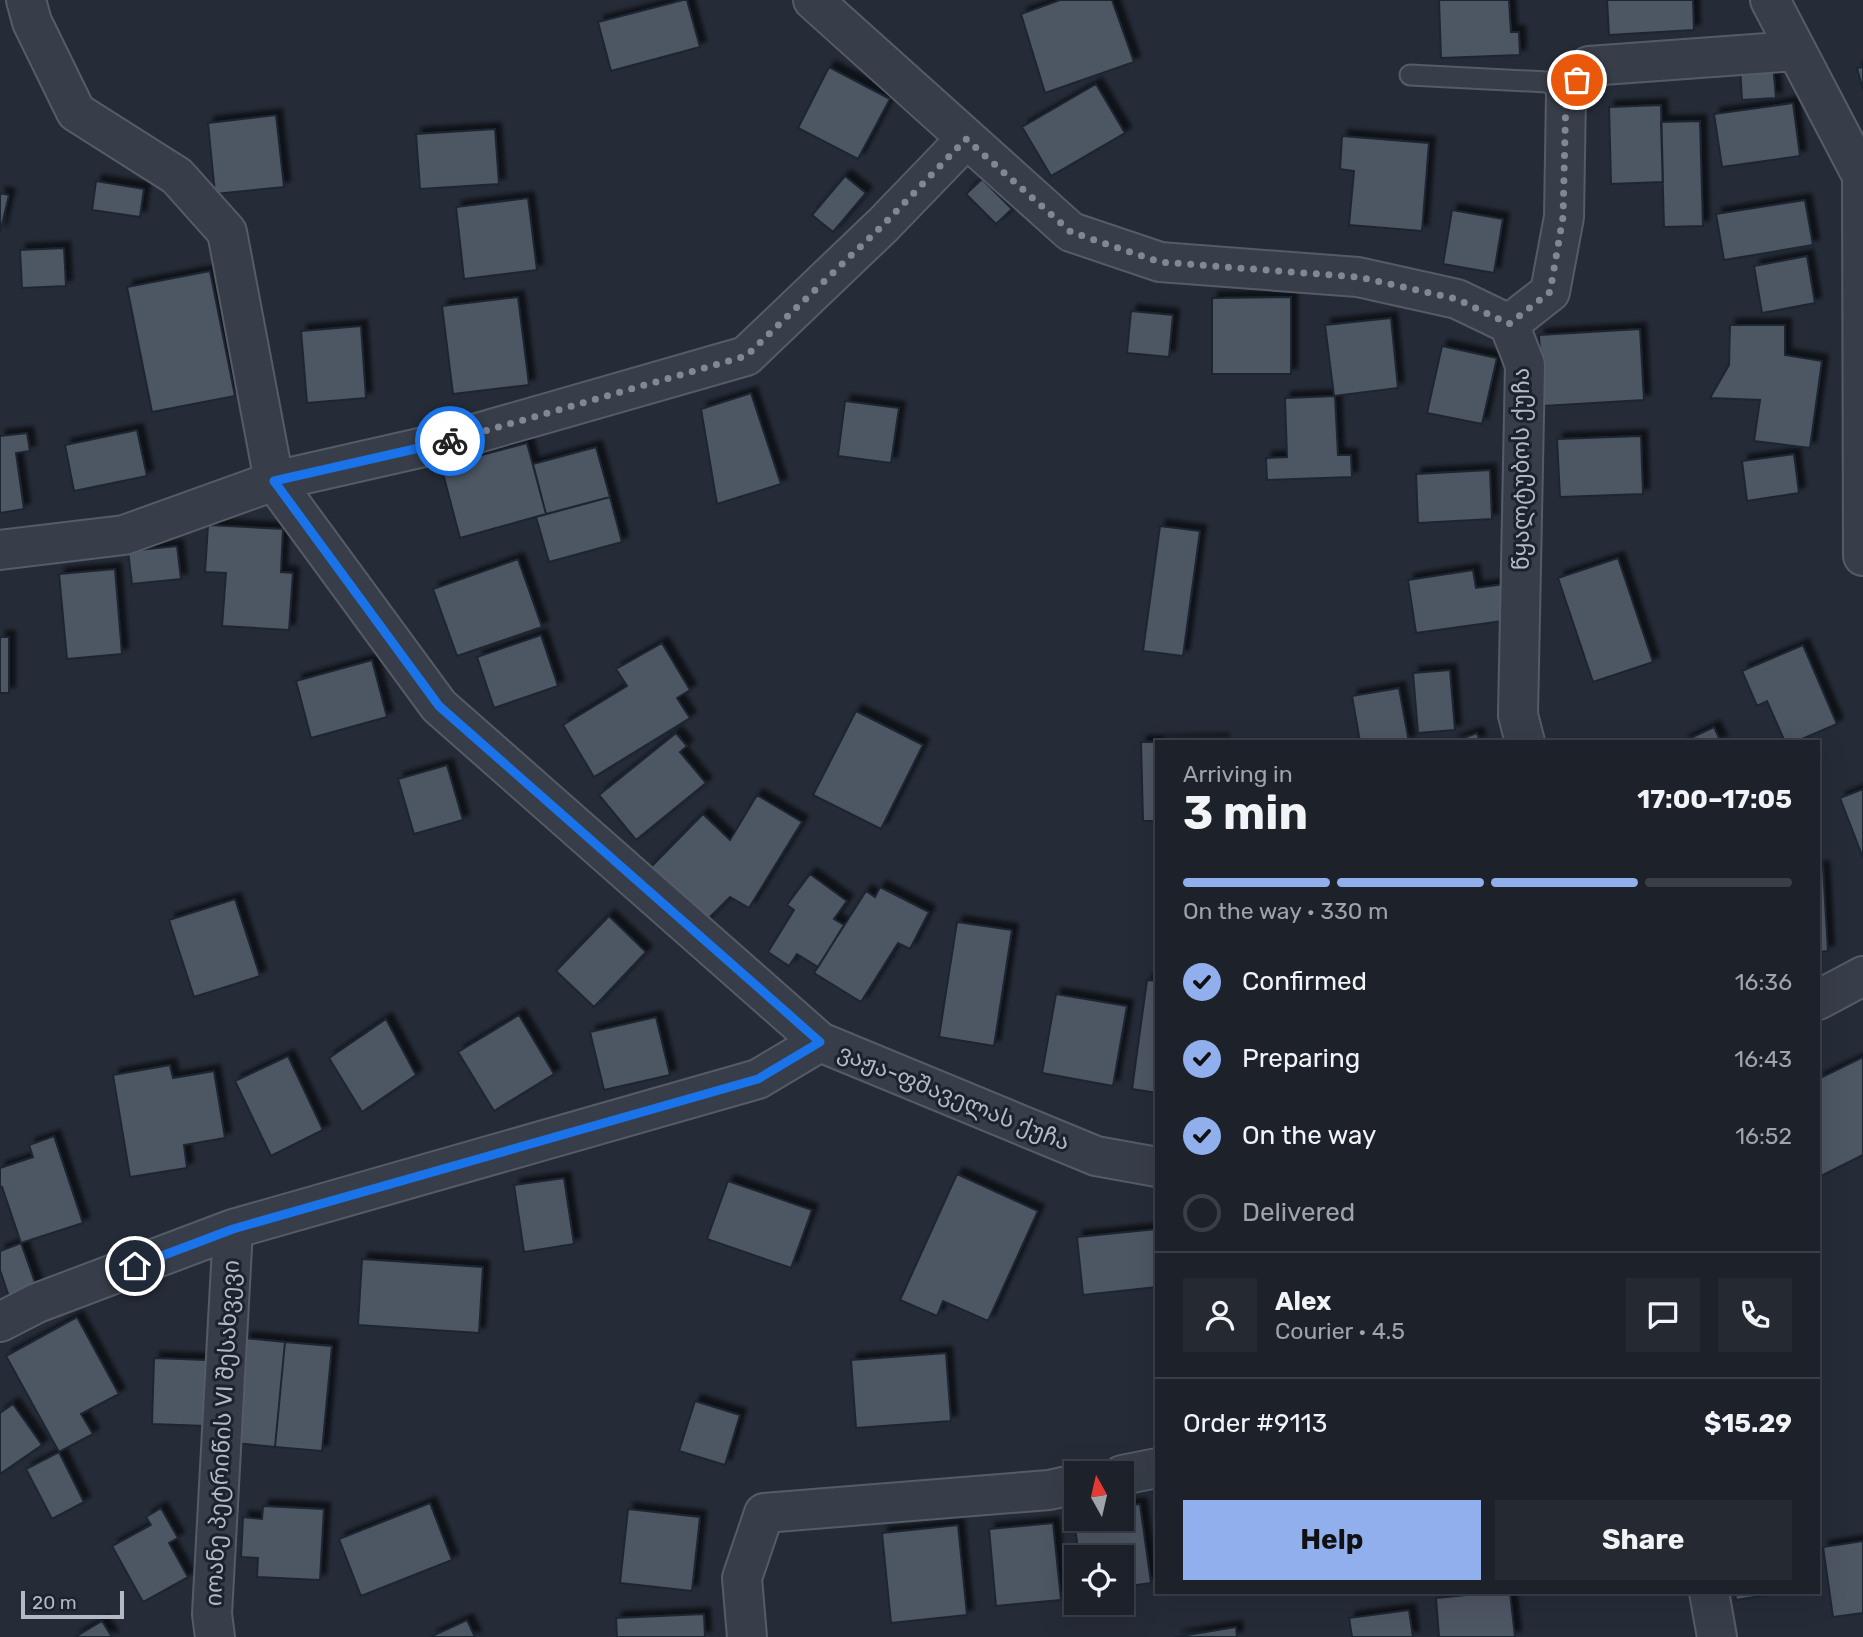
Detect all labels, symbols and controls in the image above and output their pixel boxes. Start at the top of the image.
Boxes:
pin [1547,50,1607,110]
icon: bag [1558,61,1596,99]
street label: წყალტუბოს ქუჩა [1507,368,1535,570]
courier [415,406,485,476]
icon: bike [431,422,469,460]
text: Arriving in [1183,760,1293,788]
text: 17:00–17:05 [1637,784,1792,815]
text: 3 min [1183,786,1308,841]
text: On the way · 330 m [1183,897,1388,925]
icon: check [1183,963,1221,1001]
text: Confirmed [1242,966,1367,997]
text: 16:36 [1735,968,1792,996]
street label: ვაჟა-ფშაველას ქუჩა [834,1038,1074,1156]
icon: check [1183,1040,1221,1078]
text: Preparing [1242,1043,1360,1074]
text: 16:43 [1734,1045,1792,1073]
icon: check [1183,1117,1221,1155]
text: On the way [1242,1120,1376,1151]
text: 16:52 [1735,1122,1792,1150]
text: Delivered [1242,1197,1355,1228]
pin [105,1236,165,1296]
icon: home [116,1247,154,1285]
street label: იოანე პეტრიწის VI შესახვევი [199,1259,245,1607]
button: person [1183,1278,1257,1352]
button: chat [1626,1278,1700,1352]
button: phone [1718,1278,1792,1352]
text: Alex [1275,1286,1331,1317]
text: Courier · 4.5 [1275,1317,1405,1345]
text: Order #9113 [1183,1408,1327,1439]
text: $15.29 [1704,1408,1792,1439]
north arrow [1064,1461,1134,1531]
map controls [1064,1461,1134,1615]
button: Help [1183,1500,1481,1580]
button: Share [1495,1500,1792,1580]
button: locate [1064,1545,1134,1615]
scale bar [21,1588,124,1620]
text: 20 m [32,1591,77,1614]

